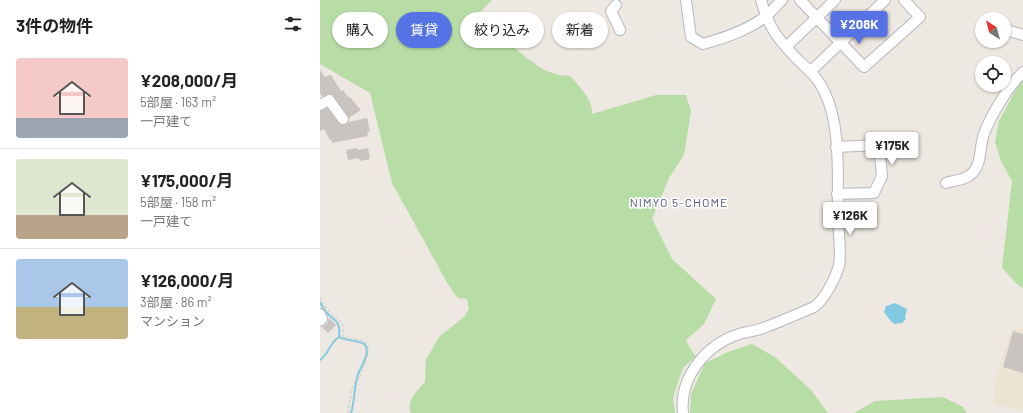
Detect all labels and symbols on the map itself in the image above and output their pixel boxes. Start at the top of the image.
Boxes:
pin: ¥208K [831,11,887,45]
north arrow [975,12,1011,48]
pin: ¥175K [864,132,920,166]
district label: NIMYO 5-CHOME [630,195,728,209]
pin: ¥126K [822,202,878,236]

